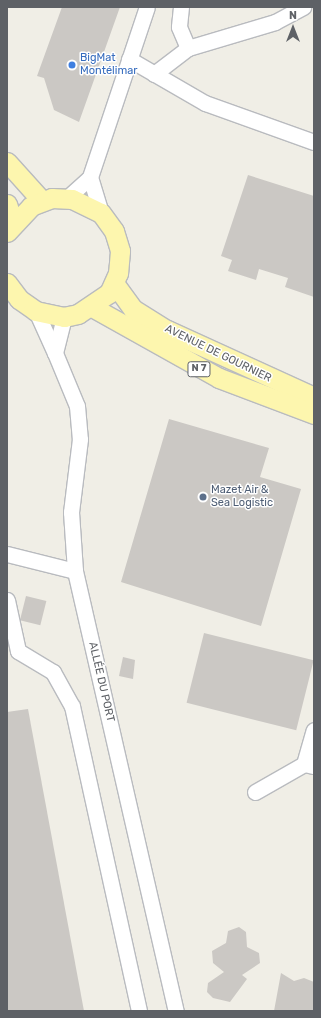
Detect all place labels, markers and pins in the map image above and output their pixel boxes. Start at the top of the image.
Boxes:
place label: BigMat Montélimar [80,52,137,78]
marker: BigMat Montélimar [67,60,77,70]
place label: Mazet Air & Sea Logistic [211,484,273,510]
marker: Mazet Air & Sea Logistic [198,492,208,502]

